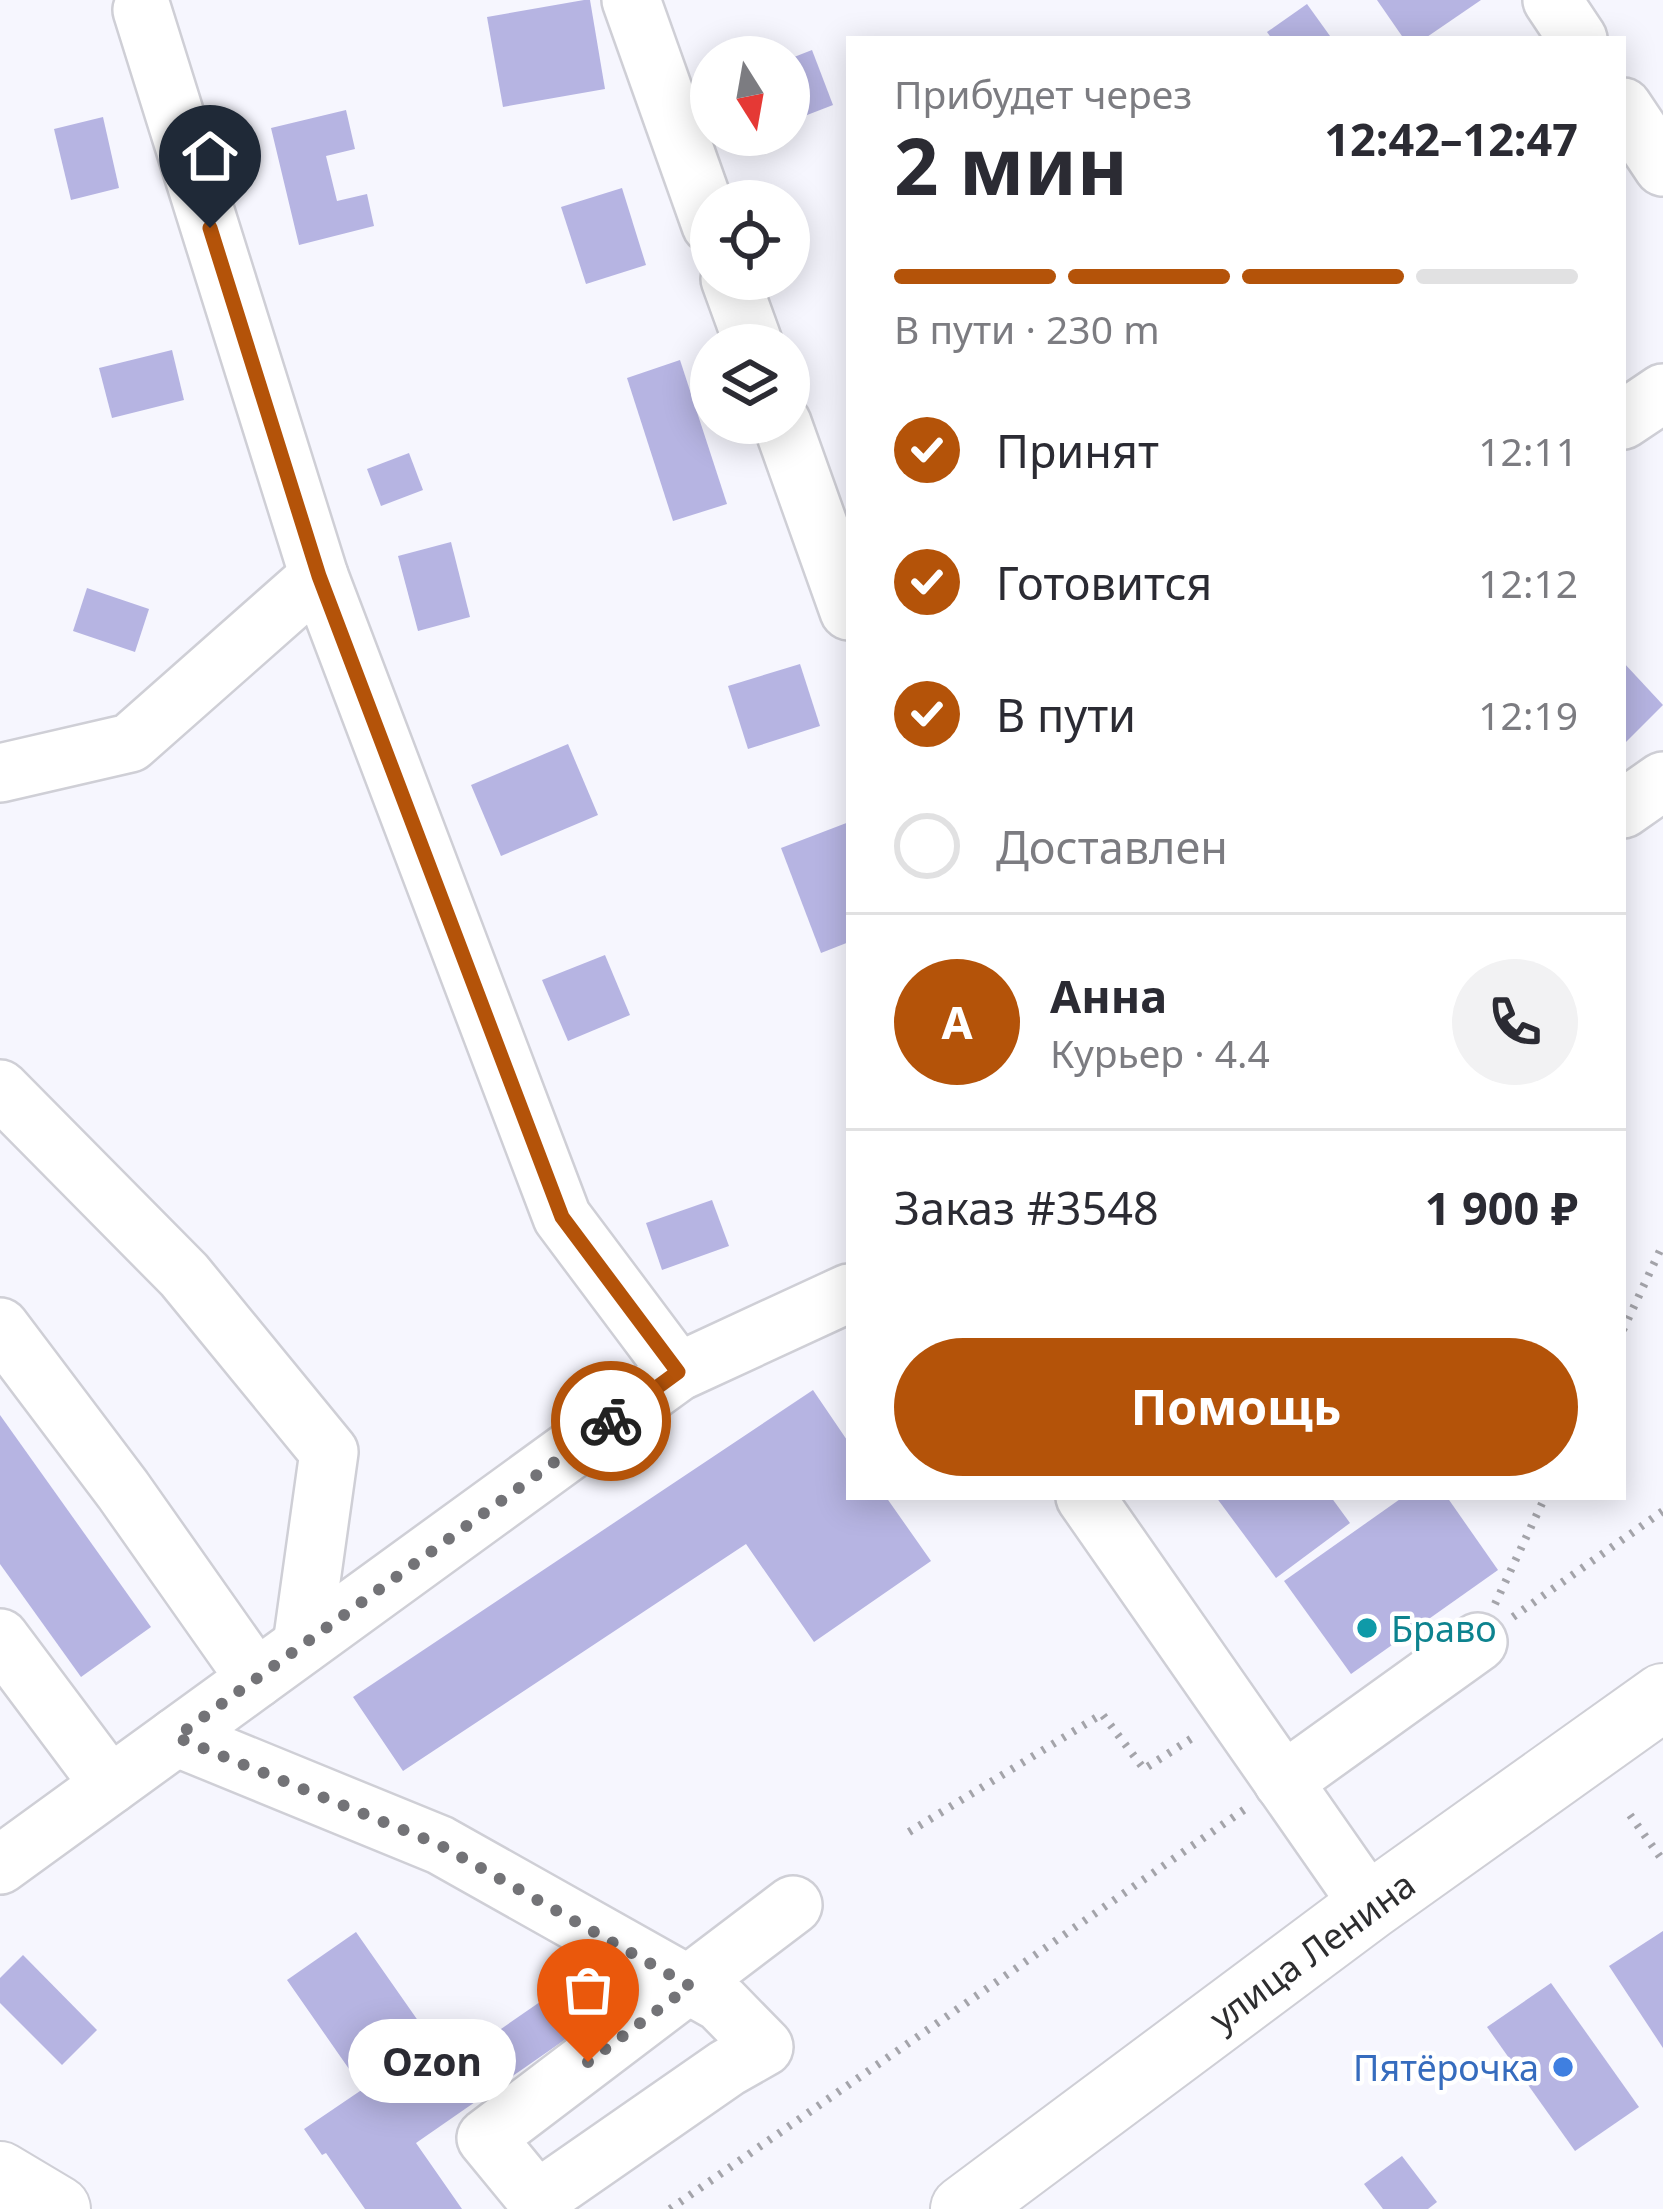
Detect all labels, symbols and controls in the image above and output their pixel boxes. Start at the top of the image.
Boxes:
north arrow [690,36,810,156]
map controls [690,36,810,444]
text: Прибудет через [894,67,1192,120]
pin [159,105,261,228]
text: 12:42–12:47 [1324,108,1578,169]
text: 2 мин [894,112,1128,218]
icon: home [177,123,243,189]
button: locate [690,180,810,300]
text: В пути · 230 m [894,302,1160,355]
button: layers [690,324,810,444]
icon: check [894,417,960,483]
text: Принят [996,420,1159,481]
text: 12:11 [1478,424,1578,477]
icon: check [894,549,960,615]
text: Готовится [996,552,1212,613]
text: 12:12 [1478,556,1578,609]
icon: check [894,681,960,747]
text: В пути [996,684,1136,745]
text: 12:19 [1478,688,1578,741]
text: Доставлен [996,816,1228,877]
button: phone [1452,959,1578,1085]
text: Анна [1050,965,1167,1026]
text: А [941,991,973,1052]
text: Курьер · 4.4 [1050,1026,1270,1079]
text: Заказ #3548 [894,1177,1159,1238]
text: 1 900 ₽ [1425,1177,1578,1238]
button: Помощь [894,1338,1578,1476]
courier [551,1361,671,1481]
icon: bike [578,1388,644,1454]
place label: Браво [1391,1604,1497,1653]
marker: Браво [1354,1615,1380,1641]
street label: улица Ленина [1199,1860,1425,2042]
pin [537,1939,639,2062]
icon: bag [555,1957,621,2023]
callout: Ozon [348,2020,516,2104]
text: Ozon [382,2034,482,2087]
place label: Пятёрочка [1353,2043,1539,2092]
marker: Пятёрочка [1550,2054,1576,2080]

